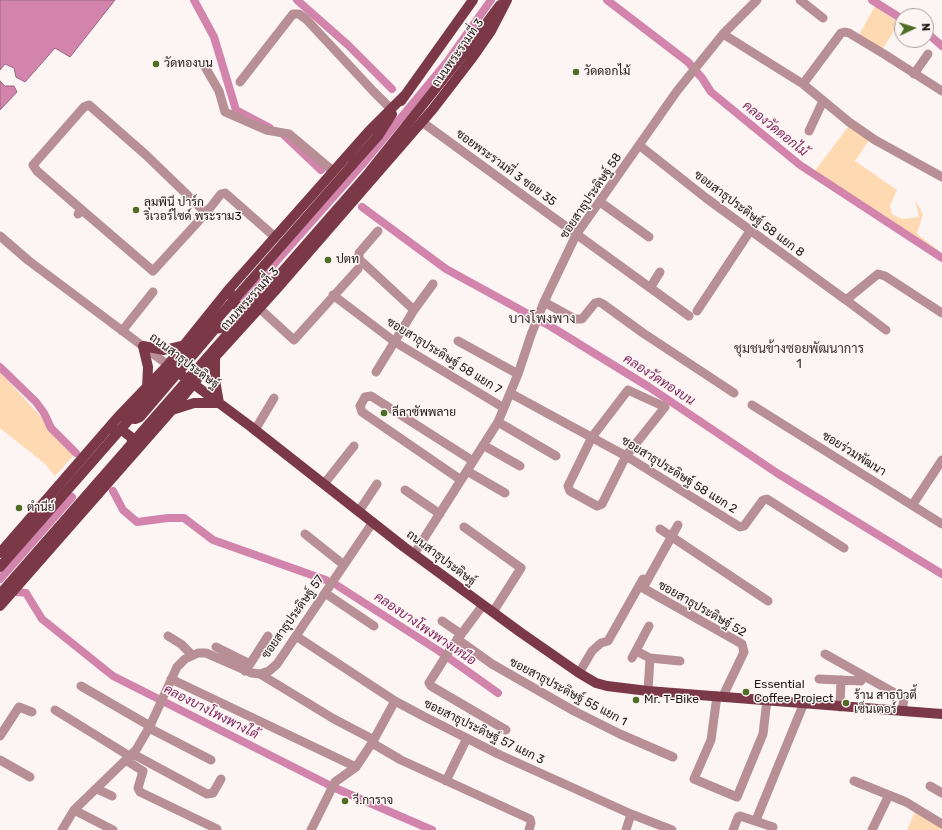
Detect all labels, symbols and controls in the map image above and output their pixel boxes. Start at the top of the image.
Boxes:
north arrow [894,8,934,48]
street label: ถนนพระรามที่ 3 [429,16,487,90]
text: N [919,23,932,32]
place label: วัดทองบน [164,57,213,71]
marker: วัดทองบน [151,59,161,69]
place label: วัดดอกไม้ [584,65,630,79]
marker: วัดดอกไม้ [571,67,581,77]
water label: คลองวัดดอกไม้ [739,98,811,160]
street label: ซอยพระรามที่ 3 ซอย 35 [453,127,559,209]
street label: ซอยสาธุประดิษฐ์ 58 [557,150,625,242]
street label: ซอยสาธุประดิษฐ์ 58 แยก 8 [691,168,807,260]
place label: ลุมพินี ปาร์ก ริเวอร์ไซด์ พระราม3 [144,196,242,224]
marker: ลุมพินี ปาร์ก ริเวอร์ไซด์ พระราม3 [131,205,141,215]
place label: ปตท [336,253,359,267]
marker: ปตท [323,255,333,265]
street label: ถนนพระรามที่ 3 [218,264,282,334]
district label: บางโพงพาง [508,311,576,327]
street label: ซอยสาธุประดิษฐ์ 58 แยก 7 [384,315,504,397]
street label: ถนนสาธุประดิษฐ์ [146,330,222,392]
district label: ชุมชนข้างซอยพัฒนาการ 1 [734,341,864,372]
water label: คลองวัดทองบน [620,351,698,409]
place label: ลีลาซัพพลาย [392,406,456,420]
marker: ลีลาซัพพลาย [379,408,389,418]
street label: ซอยร่วมพัฒนา [819,429,889,479]
street label: ซอยสาธุประดิษฐ์ 58 แยก 2 [618,433,740,517]
place label: ตำนีย์ [27,501,55,515]
marker: ตำนีย์ [14,503,24,513]
street label: ถนนสาธุประดิษฐ์ [403,527,479,589]
street label: ซอยสาธุประดิษฐ์ 57 [259,572,327,662]
street label: ซอยสาธุประดิษฐ์ 52 [655,578,749,640]
water label: คลองบางโพงพางเหนือ [371,589,479,669]
street label: ซอยสาธุประดิษฐ์ 55 แยก 1 [507,655,629,729]
place label: Essential Coffee Project [754,678,833,706]
water label: คลองบางโพงพางใต้ [161,681,261,743]
marker: Essential Coffee Project [741,687,751,697]
place label: ร้าน สาธุบิวตี้ เซ็นเตอร์ [854,689,917,717]
place label: Mr. T-Bike [644,693,699,707]
marker: Mr. T-Bike [631,695,641,705]
street label: ซอยสาธุประดิษฐ์ 57 แยก 3 [421,697,547,767]
marker: ร้าน สาธุบิวตี้ เซ็นเตอร์ [841,698,851,708]
place label: วี.การาจ [353,794,393,808]
marker: วี.การาจ [340,796,350,806]

